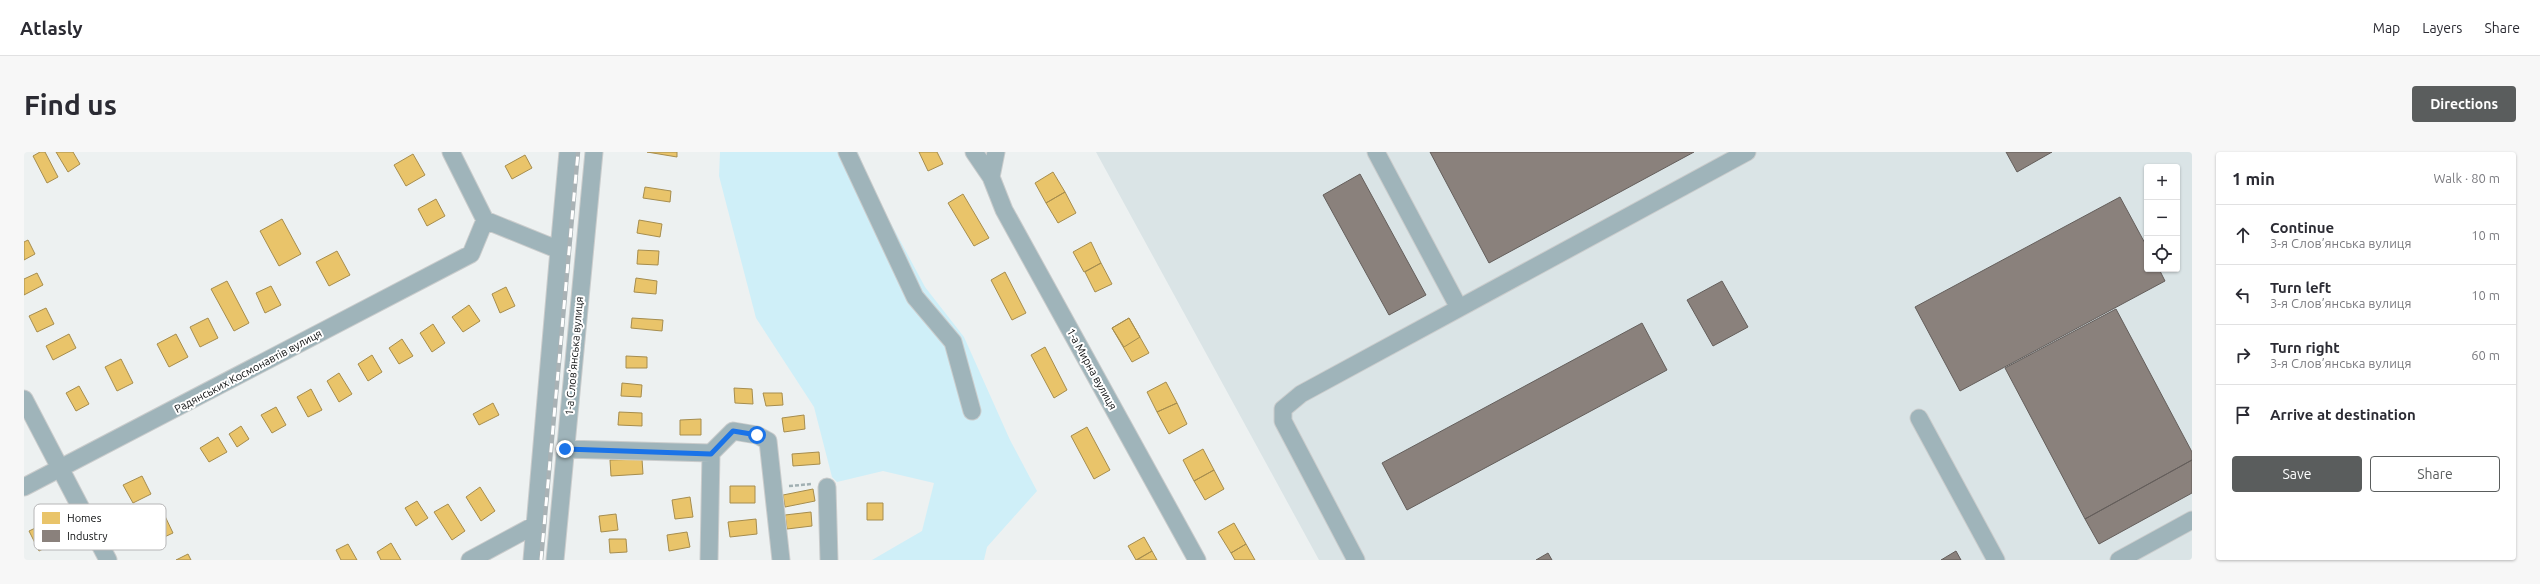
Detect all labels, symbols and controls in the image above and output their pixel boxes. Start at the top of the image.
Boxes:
text: Atlasly [20,17,83,39]
text: Map [2373,20,2400,36]
text: Layers [2422,20,2462,36]
text: Share [2484,20,2520,36]
button: Directions [2412,86,2516,122]
text: Find us [24,89,117,120]
map controls [2144,164,2180,272]
button: + [2144,164,2180,200]
text: 1 min [2232,169,2275,188]
text: Walk · 80 m [2434,171,2500,185]
button: − [2144,200,2180,236]
text: Continue [2270,219,2334,236]
icon: ahead [2232,224,2254,246]
text: 10 m [2471,228,2500,242]
button: locate [2144,236,2180,272]
text: 3-я Слов’янська вулиця [2270,236,2411,250]
text: Turn left [2270,279,2331,296]
icon: left [2232,284,2254,306]
text: 10 m [2471,288,2500,302]
street label: 1-а Слов’янська вулиця [563,296,585,416]
text: 3-я Слов’янська вулиця [2270,296,2411,310]
street label: 1-а Мирна вулиця [1065,326,1119,412]
street label: Радянських Космонавтів вулиця [172,327,324,415]
text: Turn right [2270,339,2340,356]
icon: right [2232,344,2254,366]
text: 60 m [2471,348,2500,362]
text: 3-я Слов’янська вулиця [2270,356,2411,370]
icon: arrive [2232,404,2254,426]
text: Arrive at destination [2270,406,2416,423]
route start [748,426,766,444]
route end [556,440,574,458]
button: Save [2232,456,2362,492]
button: Share [2370,456,2500,492]
legend [34,504,166,550]
text: Homes [67,512,102,524]
text: Industry [67,530,108,542]

